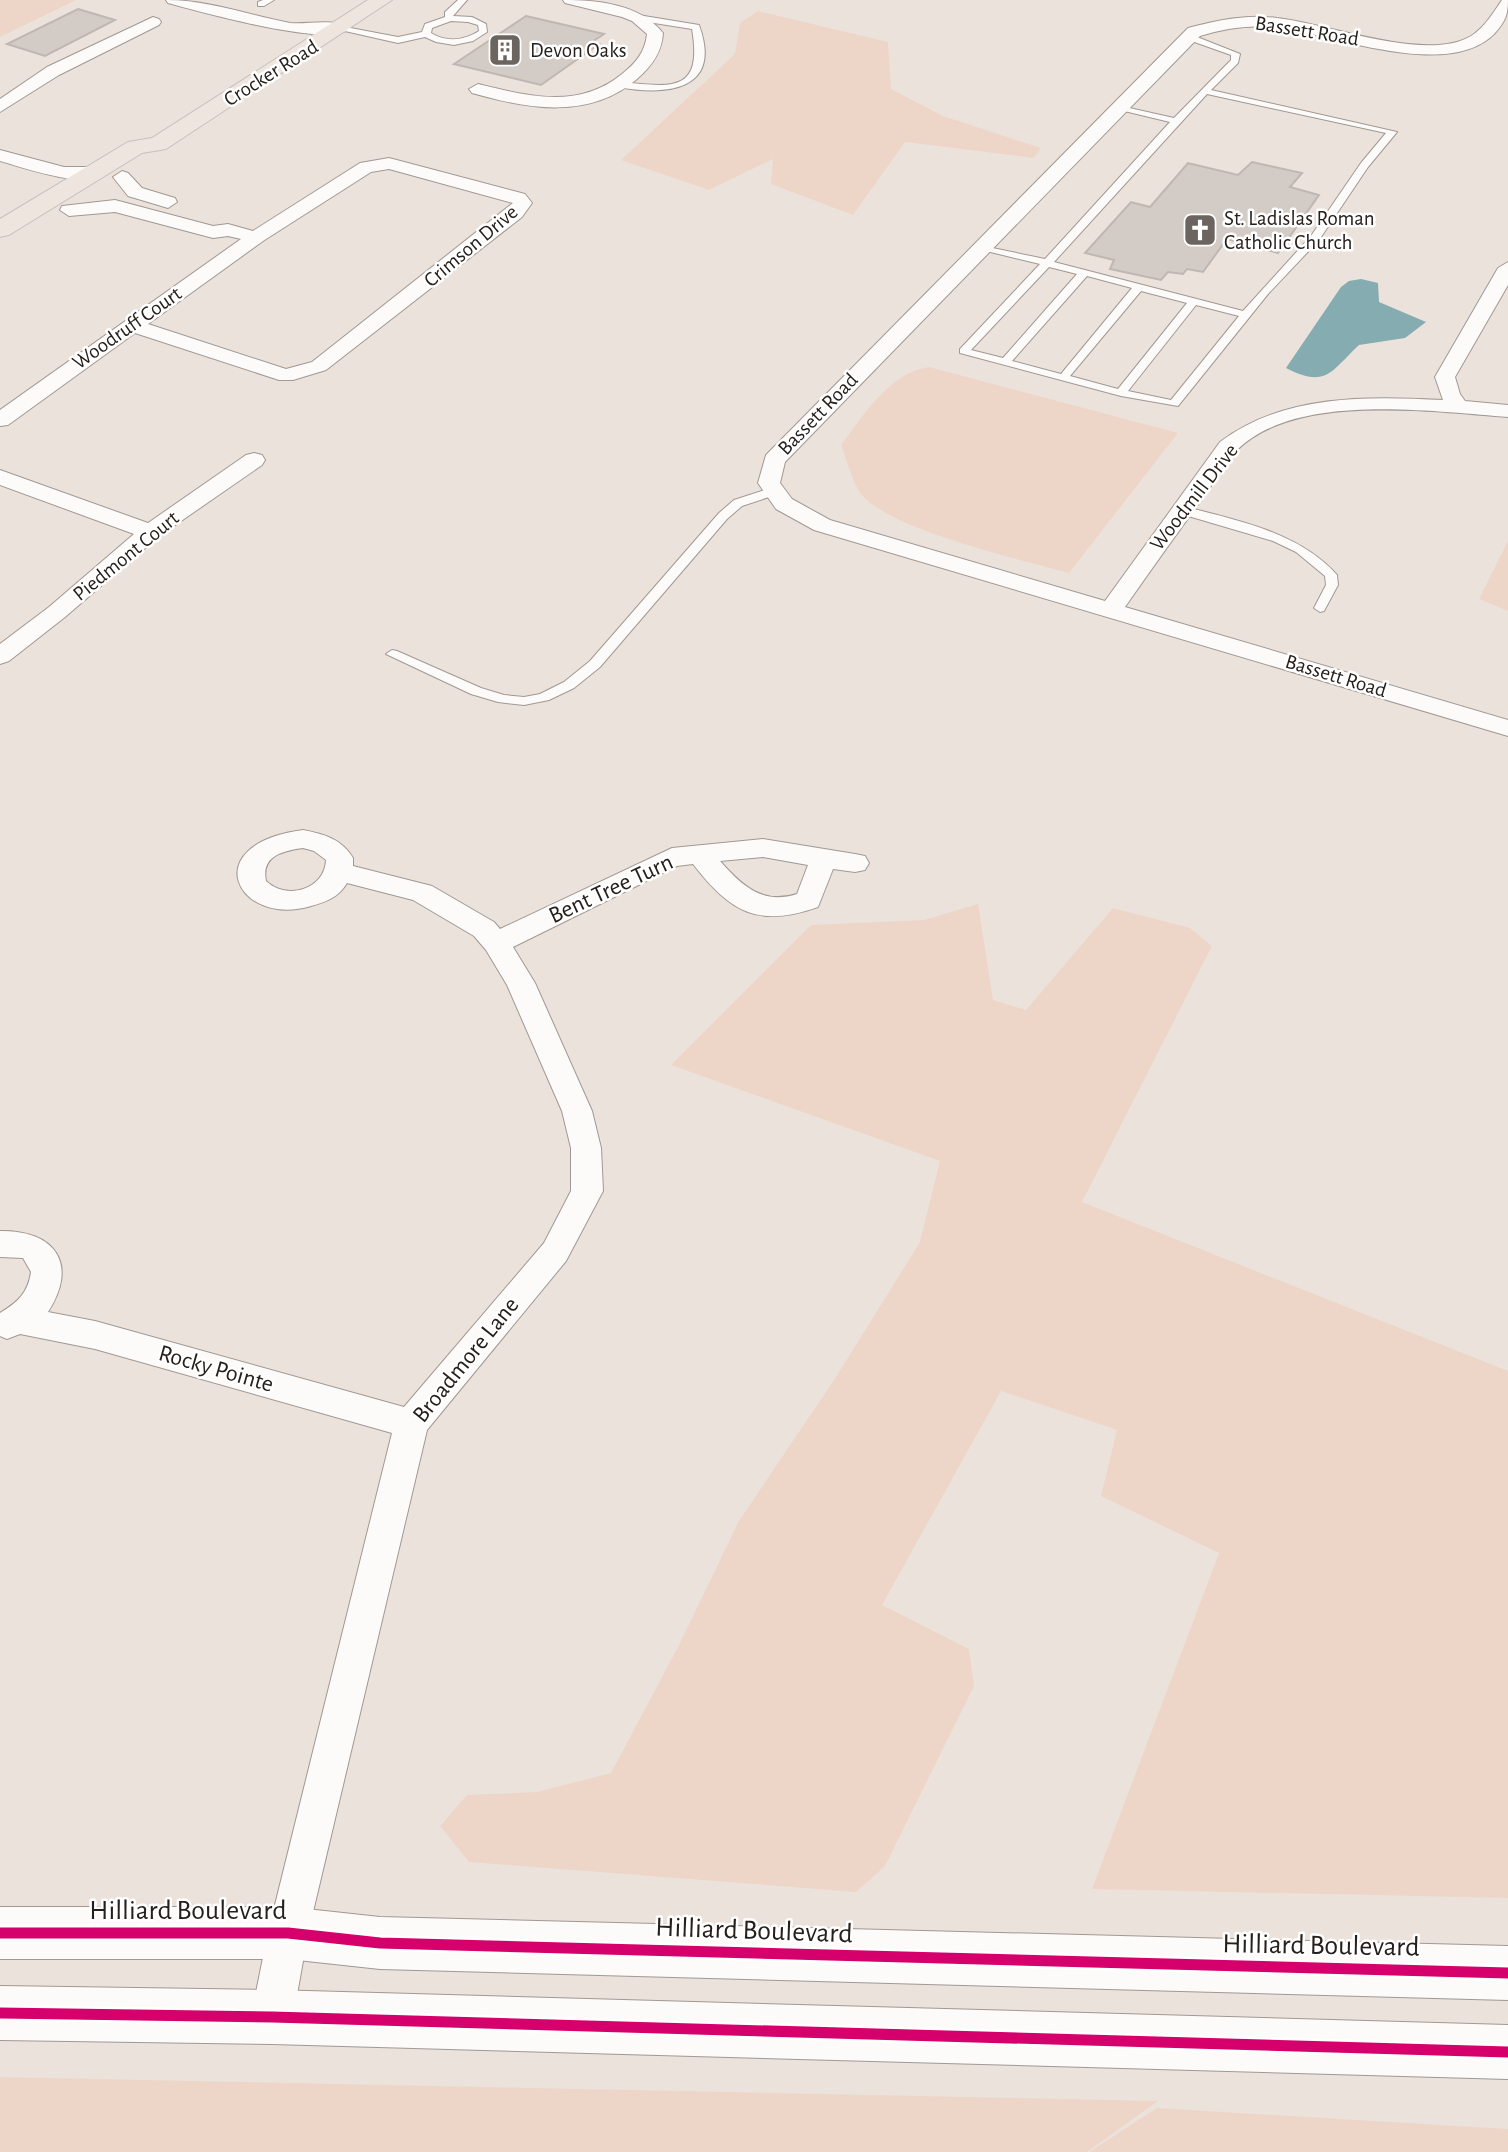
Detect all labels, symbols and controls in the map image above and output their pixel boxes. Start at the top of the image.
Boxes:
street label: Bassett Road [1254,12,1361,50]
building icon: Devon Oaks [486,31,524,69]
street label: Crocker Road [220,36,322,110]
place label: Devon Oaks [530,40,627,61]
street label: Crimson Drive [420,201,522,291]
place label: St. Ladislas Roman Catholic Church [1224,208,1375,253]
church icon: St. Ladislas Roman Catholic Church [1181,211,1219,249]
street label: Woodruff Court [69,283,186,373]
street label: Bassett Road [774,369,862,459]
street label: Woodmill Drive [1146,440,1242,554]
street label: Piedmont Court [69,507,183,605]
street label: Bassett Road [1283,651,1389,701]
street label: Bent Tree Turn [545,850,677,928]
street label: Broadmore Lane [408,1293,524,1427]
street label: Rocky Pointe [156,1341,276,1397]
street label: Hilliard Boulevard [89,1897,287,1925]
street label: Hilliard Boulevard [655,1914,853,1948]
street label: Hilliard Boulevard [1222,1930,1420,1962]

